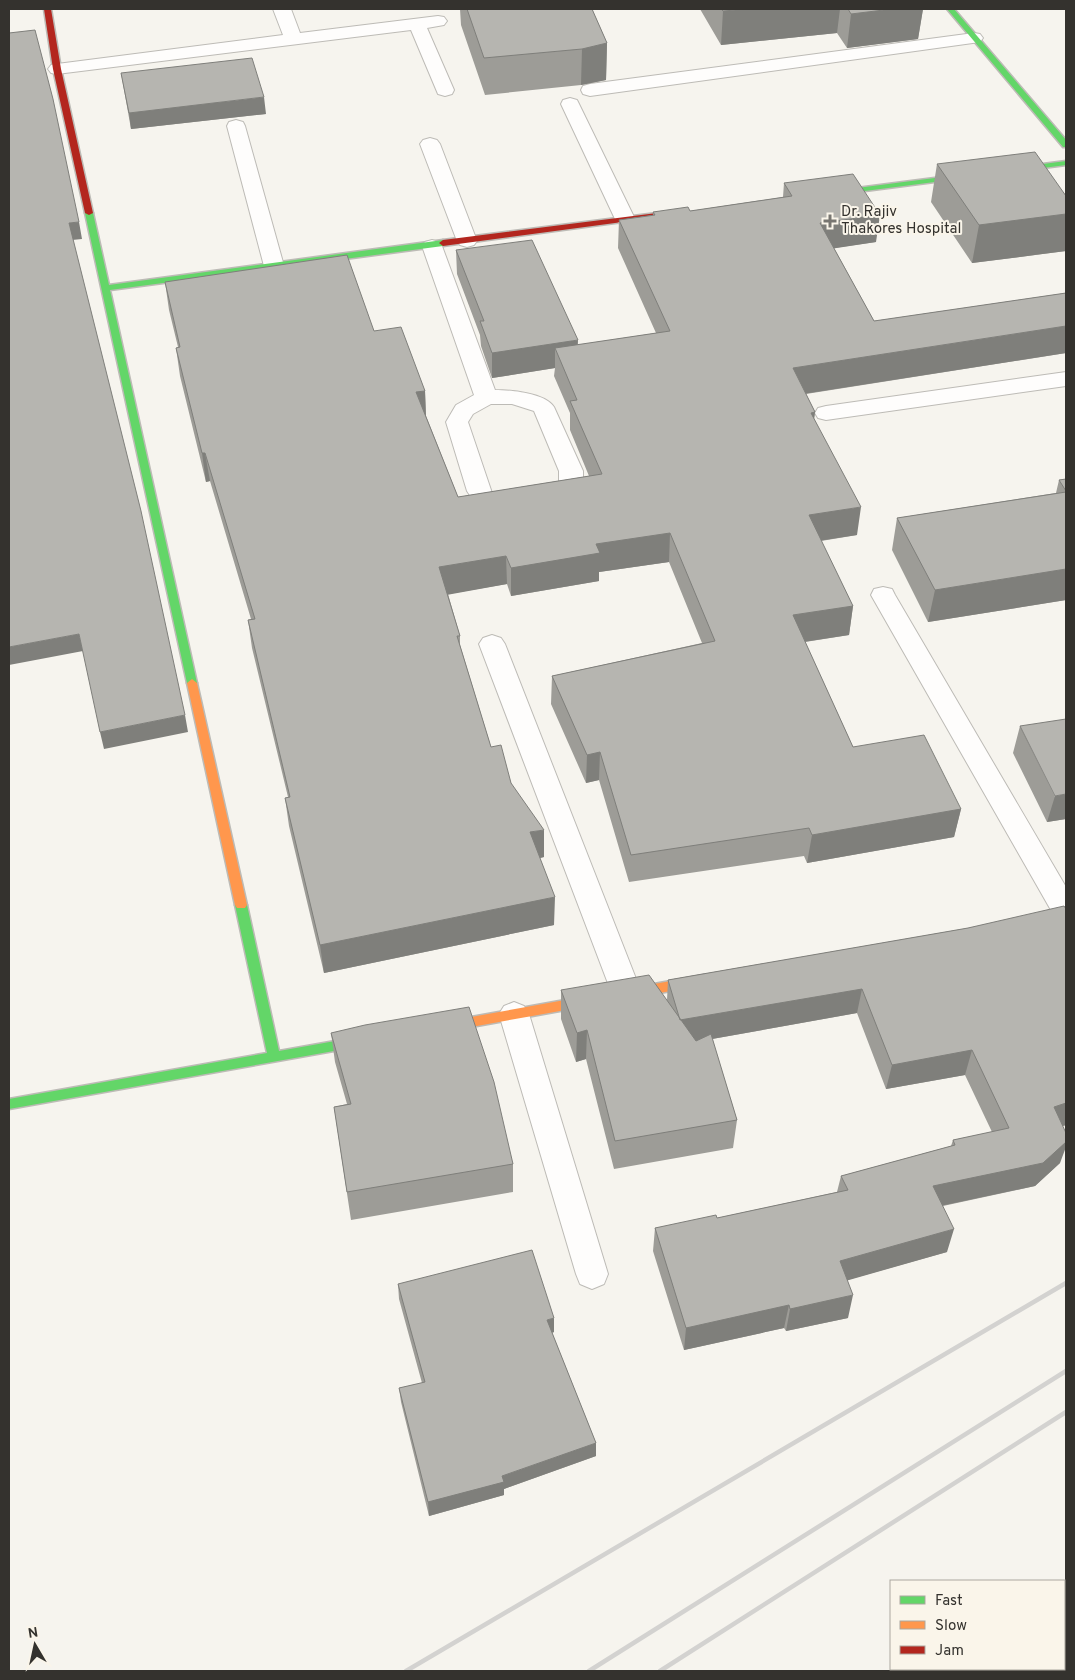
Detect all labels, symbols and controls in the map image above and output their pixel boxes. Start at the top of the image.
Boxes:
place label: Dr. Rajiv Thakores Hospital [841,203,961,239]
marker: Dr. Rajiv Thakores Hospital [823,214,837,228]
legend [890,1580,1065,1670]
text: Fast [935,1592,963,1611]
text: Slow [935,1617,967,1636]
north arrow [10,1620,60,1670]
text: N [27,1624,40,1643]
text: Jam [935,1642,964,1661]

